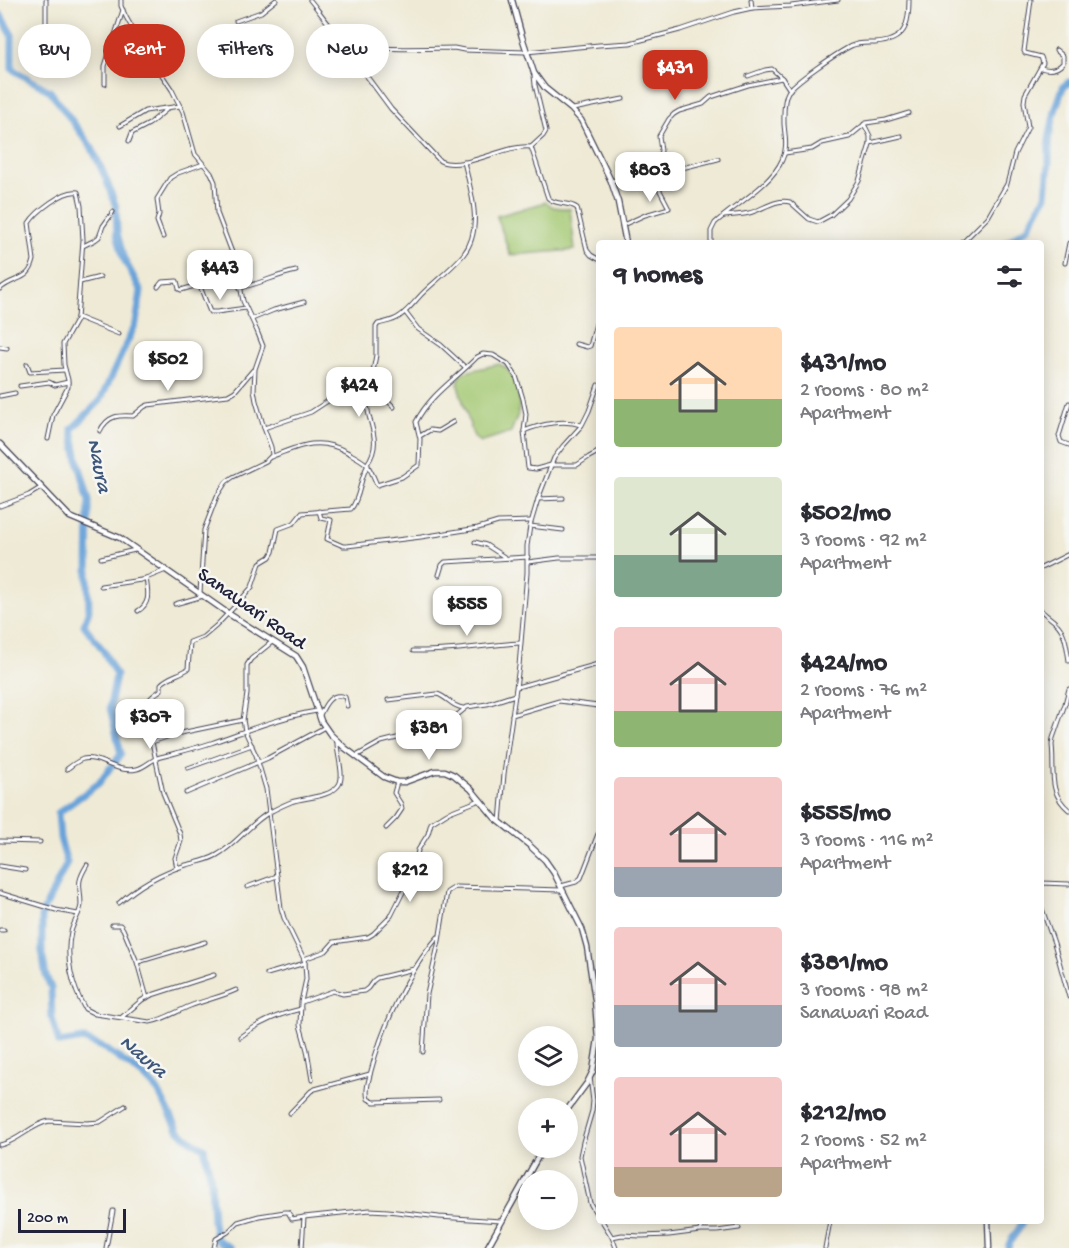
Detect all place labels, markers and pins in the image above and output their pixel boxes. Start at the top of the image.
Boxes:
pin: $431 [639,50,711,101]
pin: $803 [614,152,686,203]
pin: $443 [184,250,256,301]
pin: $502 [132,341,204,392]
pin: $424 [323,367,395,418]
pin: $555 [431,586,503,637]
pin: $307 [114,699,186,750]
pin: $381 [393,710,465,761]
pin: $212 [374,852,446,903]

